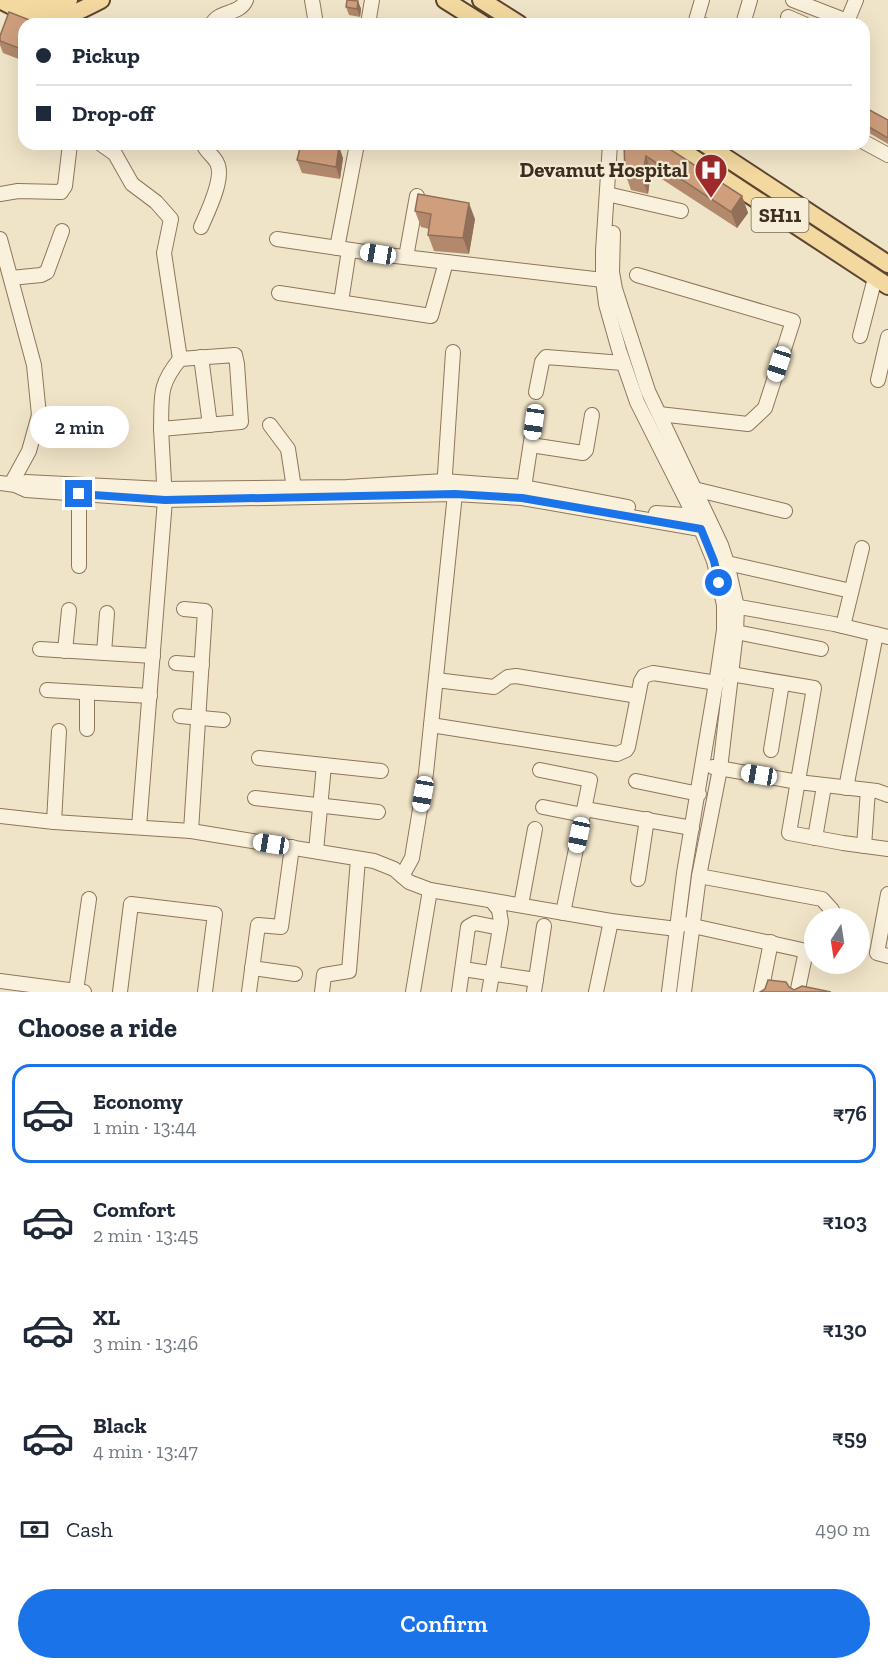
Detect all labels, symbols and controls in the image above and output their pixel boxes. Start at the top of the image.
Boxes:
text: Pickup [72,42,140,69]
text: Drop-off [72,100,154,127]
hospital icon: Devamut Hospital [693,152,729,199]
place label: Devamut Hospital [519,157,688,182]
road number: SH11 [752,198,808,232]
car [359,242,397,266]
car [765,344,793,384]
car [523,403,545,441]
callout: 2 min [29,407,128,449]
text: 2 min [55,415,104,439]
route end [65,480,92,507]
route start [705,569,732,596]
car [740,763,778,787]
car [411,775,435,813]
car [566,816,592,854]
car [252,832,290,856]
north arrow [804,908,870,974]
map controls [804,908,870,974]
text: Choose a ride [18,1012,177,1044]
icon: car [21,1087,75,1141]
text: Economy [93,1088,183,1115]
text: ₹76 [833,1100,867,1127]
text: 1 min · 13:44 [93,1115,197,1139]
icon: car [21,1195,75,1249]
text: Comfort [93,1196,175,1223]
text: ₹103 [822,1208,867,1235]
text: 2 min · 13:45 [93,1223,199,1247]
icon: car [21,1303,75,1357]
text: XL [93,1304,120,1331]
text: ₹130 [822,1316,867,1343]
text: 3 min · 13:46 [93,1331,198,1355]
icon: car [21,1411,75,1465]
text: Black [93,1412,147,1439]
text: ₹59 [832,1424,867,1451]
text: 4 min · 13:47 [93,1439,198,1463]
icon: cash [18,1513,51,1546]
text: Cash [66,1516,113,1543]
text: 490 m [815,1517,870,1541]
button: Confirm [18,1589,870,1658]

